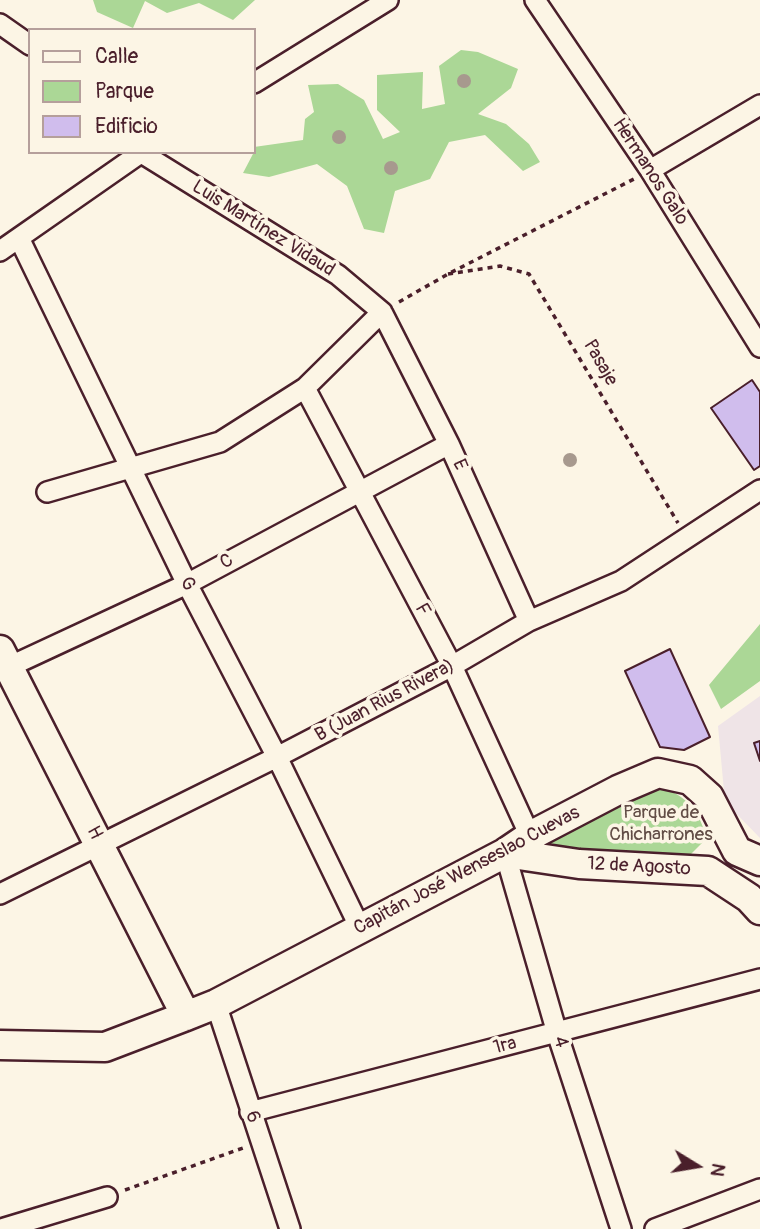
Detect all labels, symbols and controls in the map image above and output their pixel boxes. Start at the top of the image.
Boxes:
legend [28,28,256,154]
text: Calle [95,43,138,70]
text: Parque [95,78,154,105]
text: Edificio [95,113,158,140]
street label: Hermanos Galo [607,114,693,230]
street label: Luis Martínez Vidaud [187,176,339,282]
street label: Pasaje [578,336,622,390]
street label: E [447,456,471,474]
street label: C [216,549,238,575]
street label: G [174,573,200,595]
street label: F [409,600,435,620]
street label: B (Juan Rius Rivera) [311,655,459,747]
street label: Capitán José Wenseslao Cuevas [350,802,584,940]
park label: Parque de Chicharrones [609,802,713,846]
street label: H [81,822,107,844]
street label: 12 de Agosto [587,853,691,881]
street label: 1ra [491,1032,519,1060]
street label: 4 [547,1033,573,1051]
street label: 6 [239,1108,265,1126]
north arrow [662,1131,732,1201]
text: N [705,1161,731,1179]

